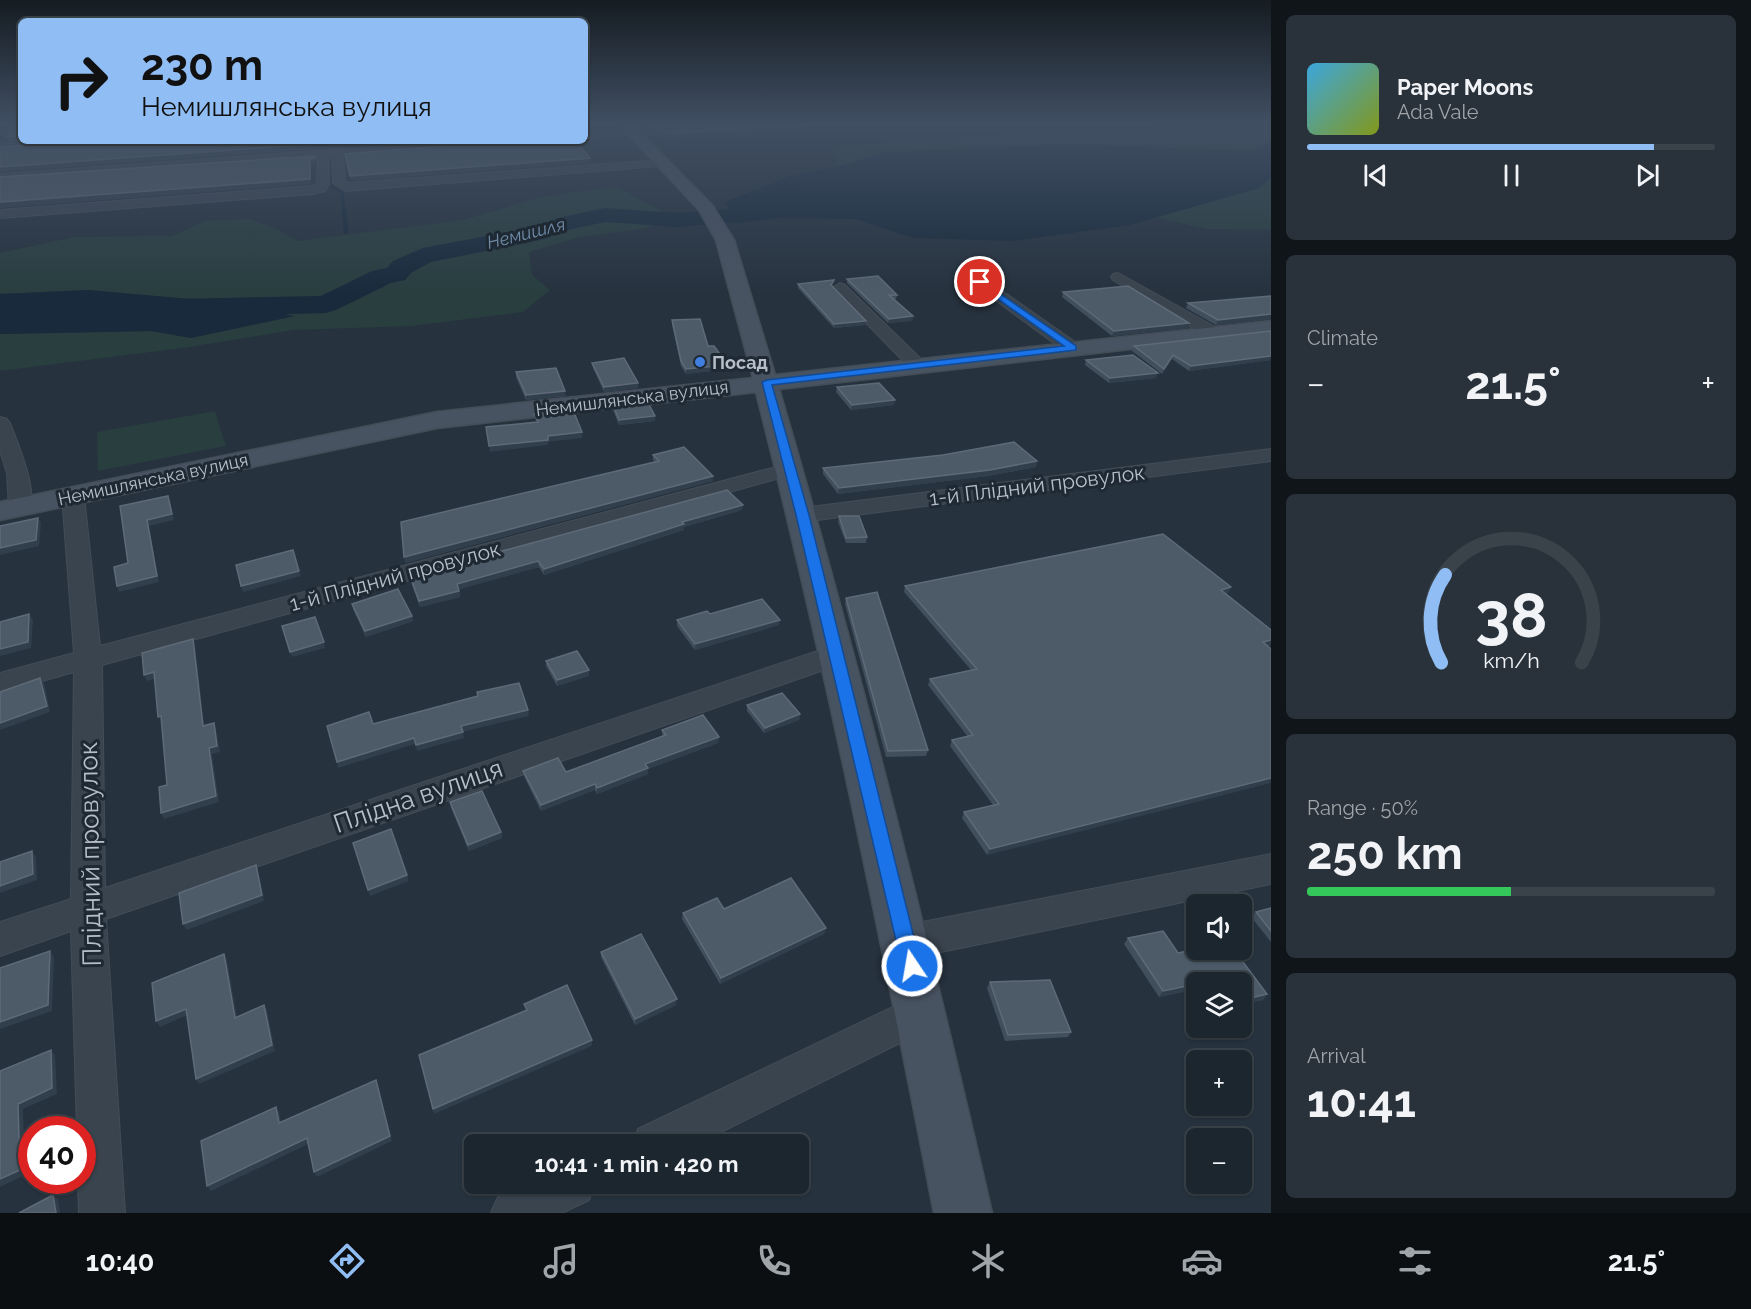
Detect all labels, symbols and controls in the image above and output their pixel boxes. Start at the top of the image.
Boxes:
text: 230 m [141,41,263,90]
icon: right [42,42,120,120]
text: Paper Moons [1397,74,1533,100]
text: Немишлянська вулиця [141,91,432,122]
text: Ada Vale [1397,100,1479,124]
icon: previous [1359,159,1392,192]
icon: pause [1495,159,1528,192]
icon: next [1631,159,1664,192]
water label: Немишля [485,213,568,253]
pin [954,256,1005,307]
icon: arrive [963,265,996,298]
text: Climate [1307,326,1378,350]
place label: Посад [712,352,768,373]
marker: Посад [693,355,707,369]
text: 21.5° [1465,357,1561,410]
text: − [1307,364,1325,403]
text: + [1701,364,1715,403]
street label: Немишлянська вулиця [534,376,730,420]
street label: Немишлянська вулиця [56,449,250,509]
street label: 1-й Плідний провулок [928,459,1146,511]
street label: 1-й Плідний провулок [287,536,503,616]
text: 38 [1475,579,1547,653]
text: km/h [1483,649,1539,674]
street label: Плідний провулок [73,741,107,967]
street label: Плідна вулиця [330,753,506,839]
text: Range · 50% [1307,796,1418,820]
text: 250 km [1307,827,1463,880]
map controls [1186,894,1252,1194]
button: sound [1186,894,1252,960]
position arrow [880,934,944,998]
button: layers [1186,972,1252,1038]
text: Arrival [1307,1044,1366,1068]
button: + [1186,1050,1252,1116]
text: 10:41 [1307,1075,1416,1128]
speed limit sign: 40 [18,1116,96,1194]
button: − [1186,1128,1252,1194]
text: 10:41 · 1 min · 420 m [534,1151,739,1177]
icon: directions [326,1240,368,1282]
icon: music [540,1240,582,1282]
icon: phone [753,1240,795,1282]
icon: climate [967,1240,1009,1282]
icon: car [1181,1240,1223,1282]
icon: filters [1394,1240,1436,1282]
text: 10:40 [86,1246,154,1277]
text: 21.5° [1608,1246,1665,1277]

